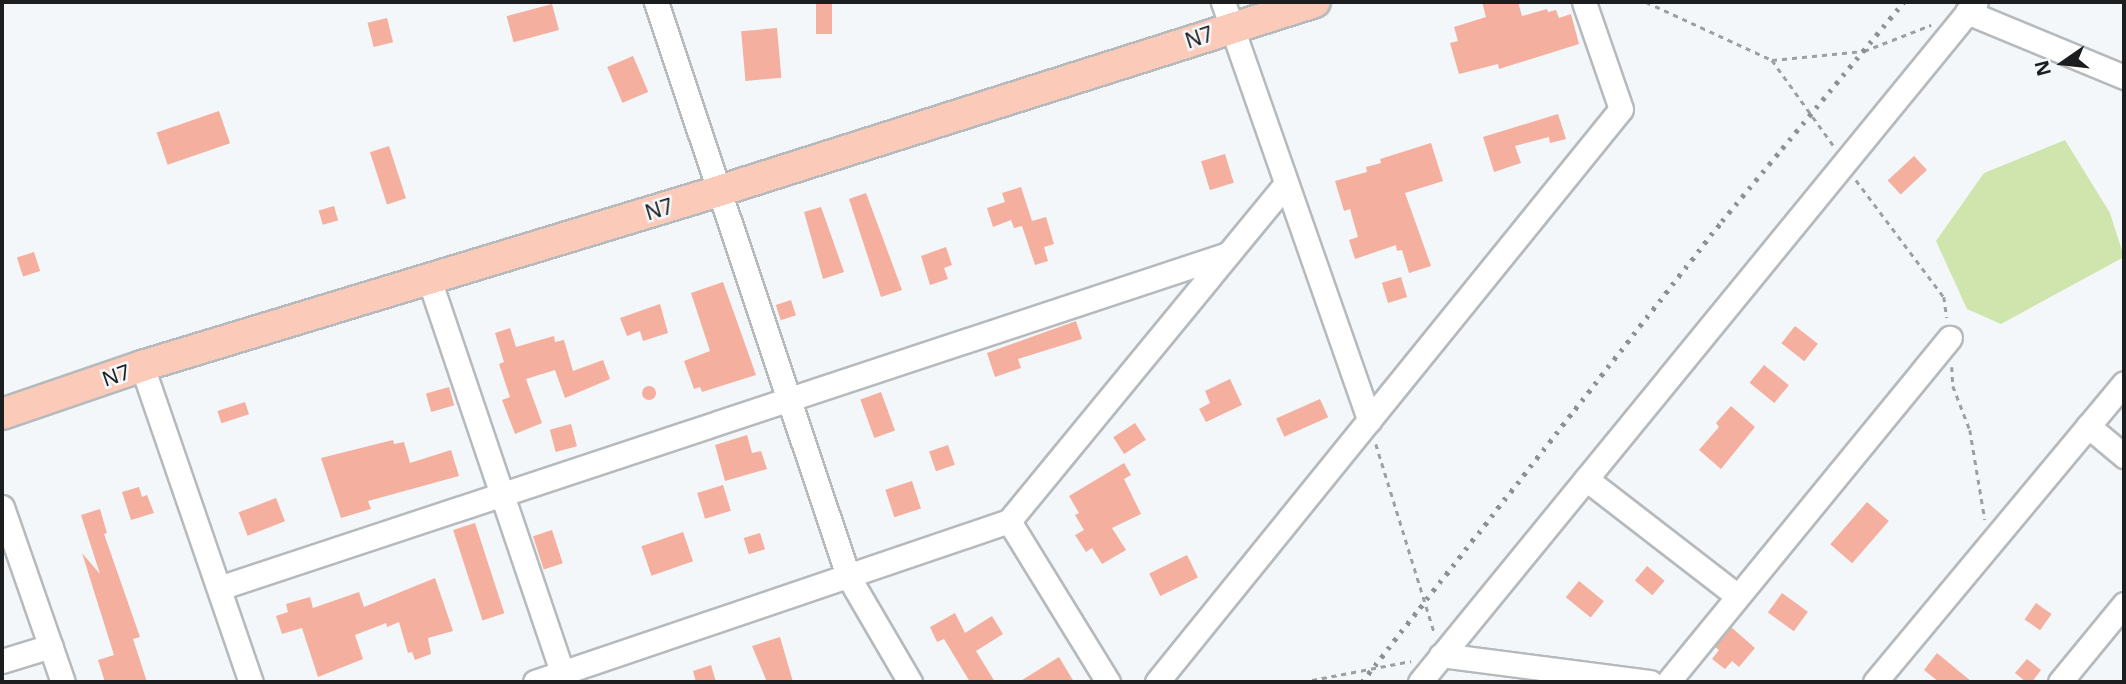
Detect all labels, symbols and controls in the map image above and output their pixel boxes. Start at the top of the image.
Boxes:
street label: N7 [1182,21,1216,53]
north arrow [2028,28,2098,98]
text: N [2028,57,2057,79]
street label: N7 [642,193,676,225]
street label: N7 [99,359,133,391]

